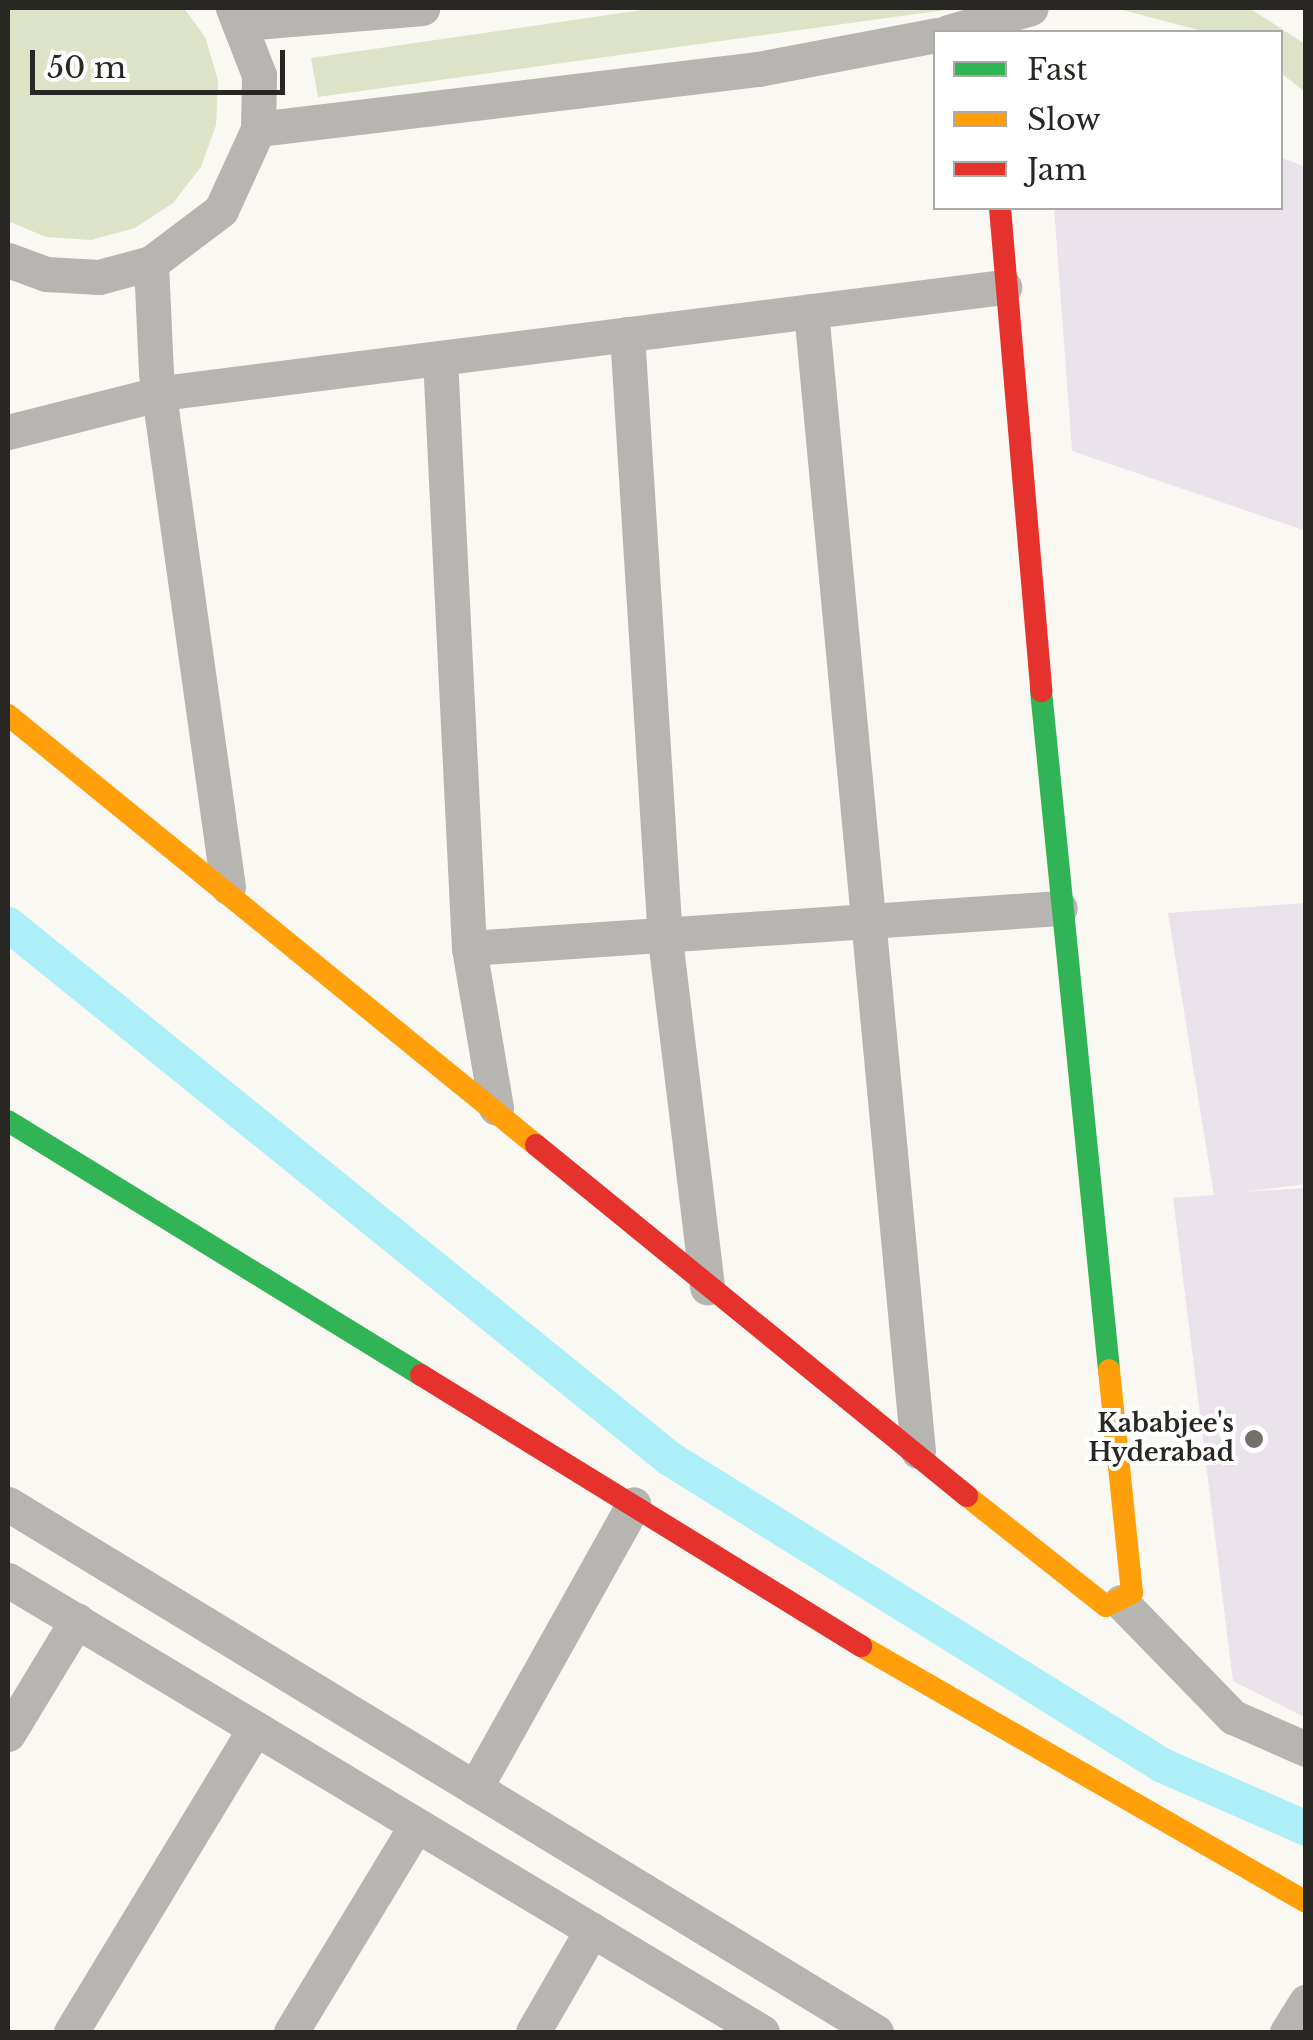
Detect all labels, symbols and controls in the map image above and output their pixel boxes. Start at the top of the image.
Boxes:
scale bar [35,30,290,92]
legend [933,30,1283,210]
text: 50 m [47,49,126,86]
text: Fast [1027,51,1088,88]
text: Slow [1027,101,1101,138]
text: Jam [1027,151,1087,188]
place label: Kababjee's Hyderabad [1088,1410,1234,1469]
marker: Kababjee's Hyderabad [1243,1428,1265,1450]

